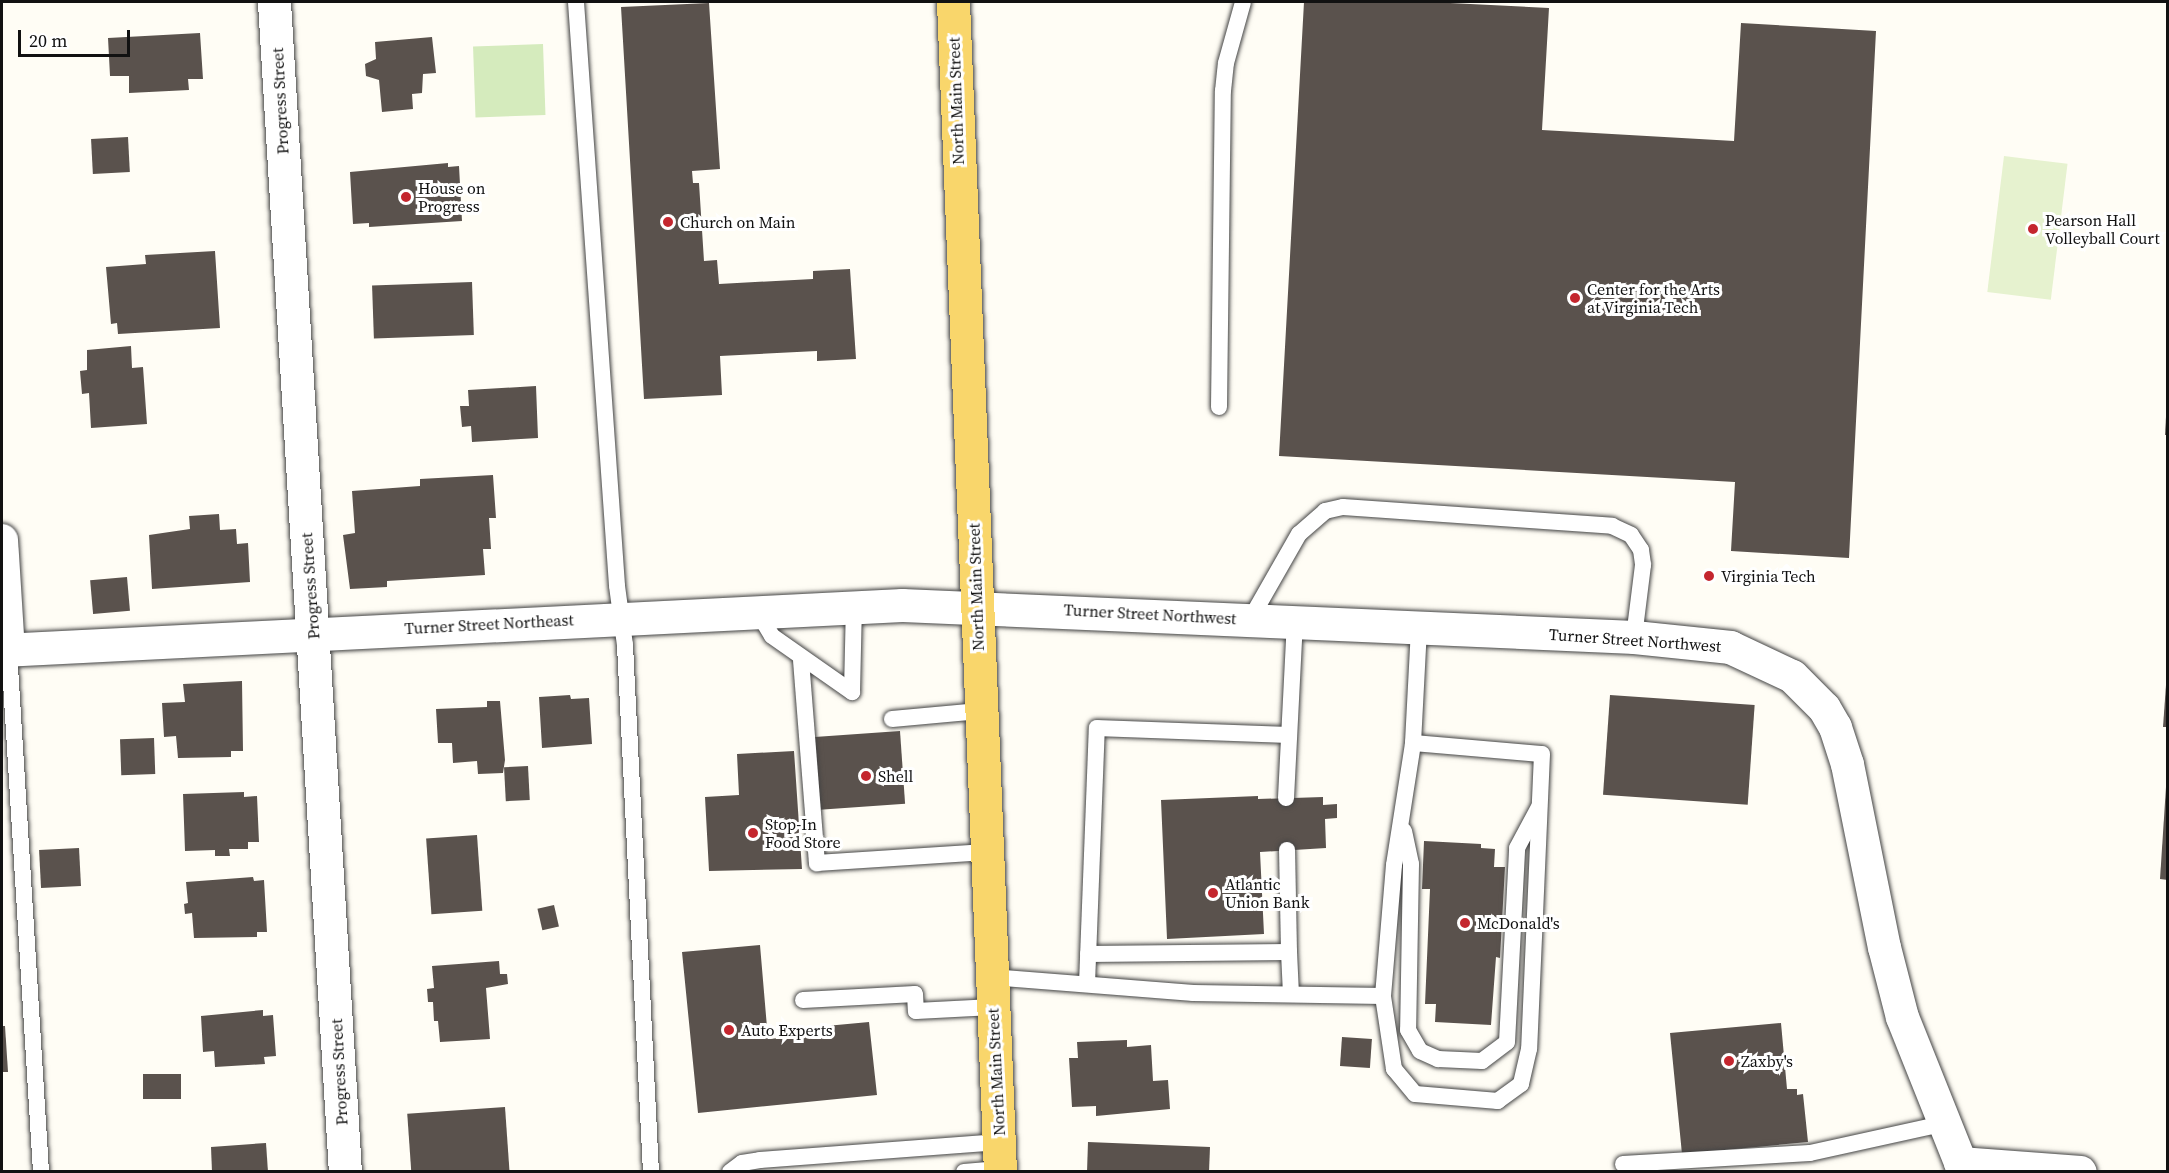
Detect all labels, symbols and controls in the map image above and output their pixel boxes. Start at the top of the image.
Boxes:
scale bar [21,18,134,56]
text: 20 m [29,28,67,53]
street label: North Main Street [944,37,968,165]
street label: Progress Street [268,47,292,155]
place label: House on Progress [418,178,486,216]
marker: House on Progress [399,190,413,204]
place label: Pearson Hall Volleyball Court [2045,210,2160,248]
place label: Church on Main [680,212,795,232]
marker: Church on Main [661,215,675,229]
marker: Pearson Hall Volleyball Court [2026,222,2040,236]
place label: Center for the Arts at Virginia Tech [1587,279,1720,317]
marker: Center for the Arts at Virginia Tech [1568,291,1582,305]
street label: North Main Street [964,523,988,651]
street label: Progress Street [297,532,323,640]
place label: Virginia Tech [1721,566,1816,586]
marker: Virginia Tech [1702,569,1716,583]
street label: Turner Street Northwest [1063,600,1237,628]
street label: Turner Street Northeast [404,610,574,638]
street label: Turner Street Northwest [1548,624,1722,656]
place label: Shell [878,766,913,786]
marker: Shell [859,769,873,783]
place label: Stop-In Food Store [765,814,841,852]
marker: Stop-In Food Store [746,826,760,840]
place label: Atlantic Union Bank [1225,874,1309,912]
marker: Atlantic Union Bank [1206,886,1220,900]
place label: McDonald's [1477,913,1560,933]
marker: McDonald's [1458,916,1472,930]
street label: North Main Street [983,1008,1009,1136]
street label: Progress Street [327,1018,351,1126]
place label: Auto Experts [741,1020,833,1040]
marker: Auto Experts [722,1023,736,1037]
place label: Zaxby's [1741,1051,1793,1071]
marker: Zaxby's [1722,1054,1736,1068]

